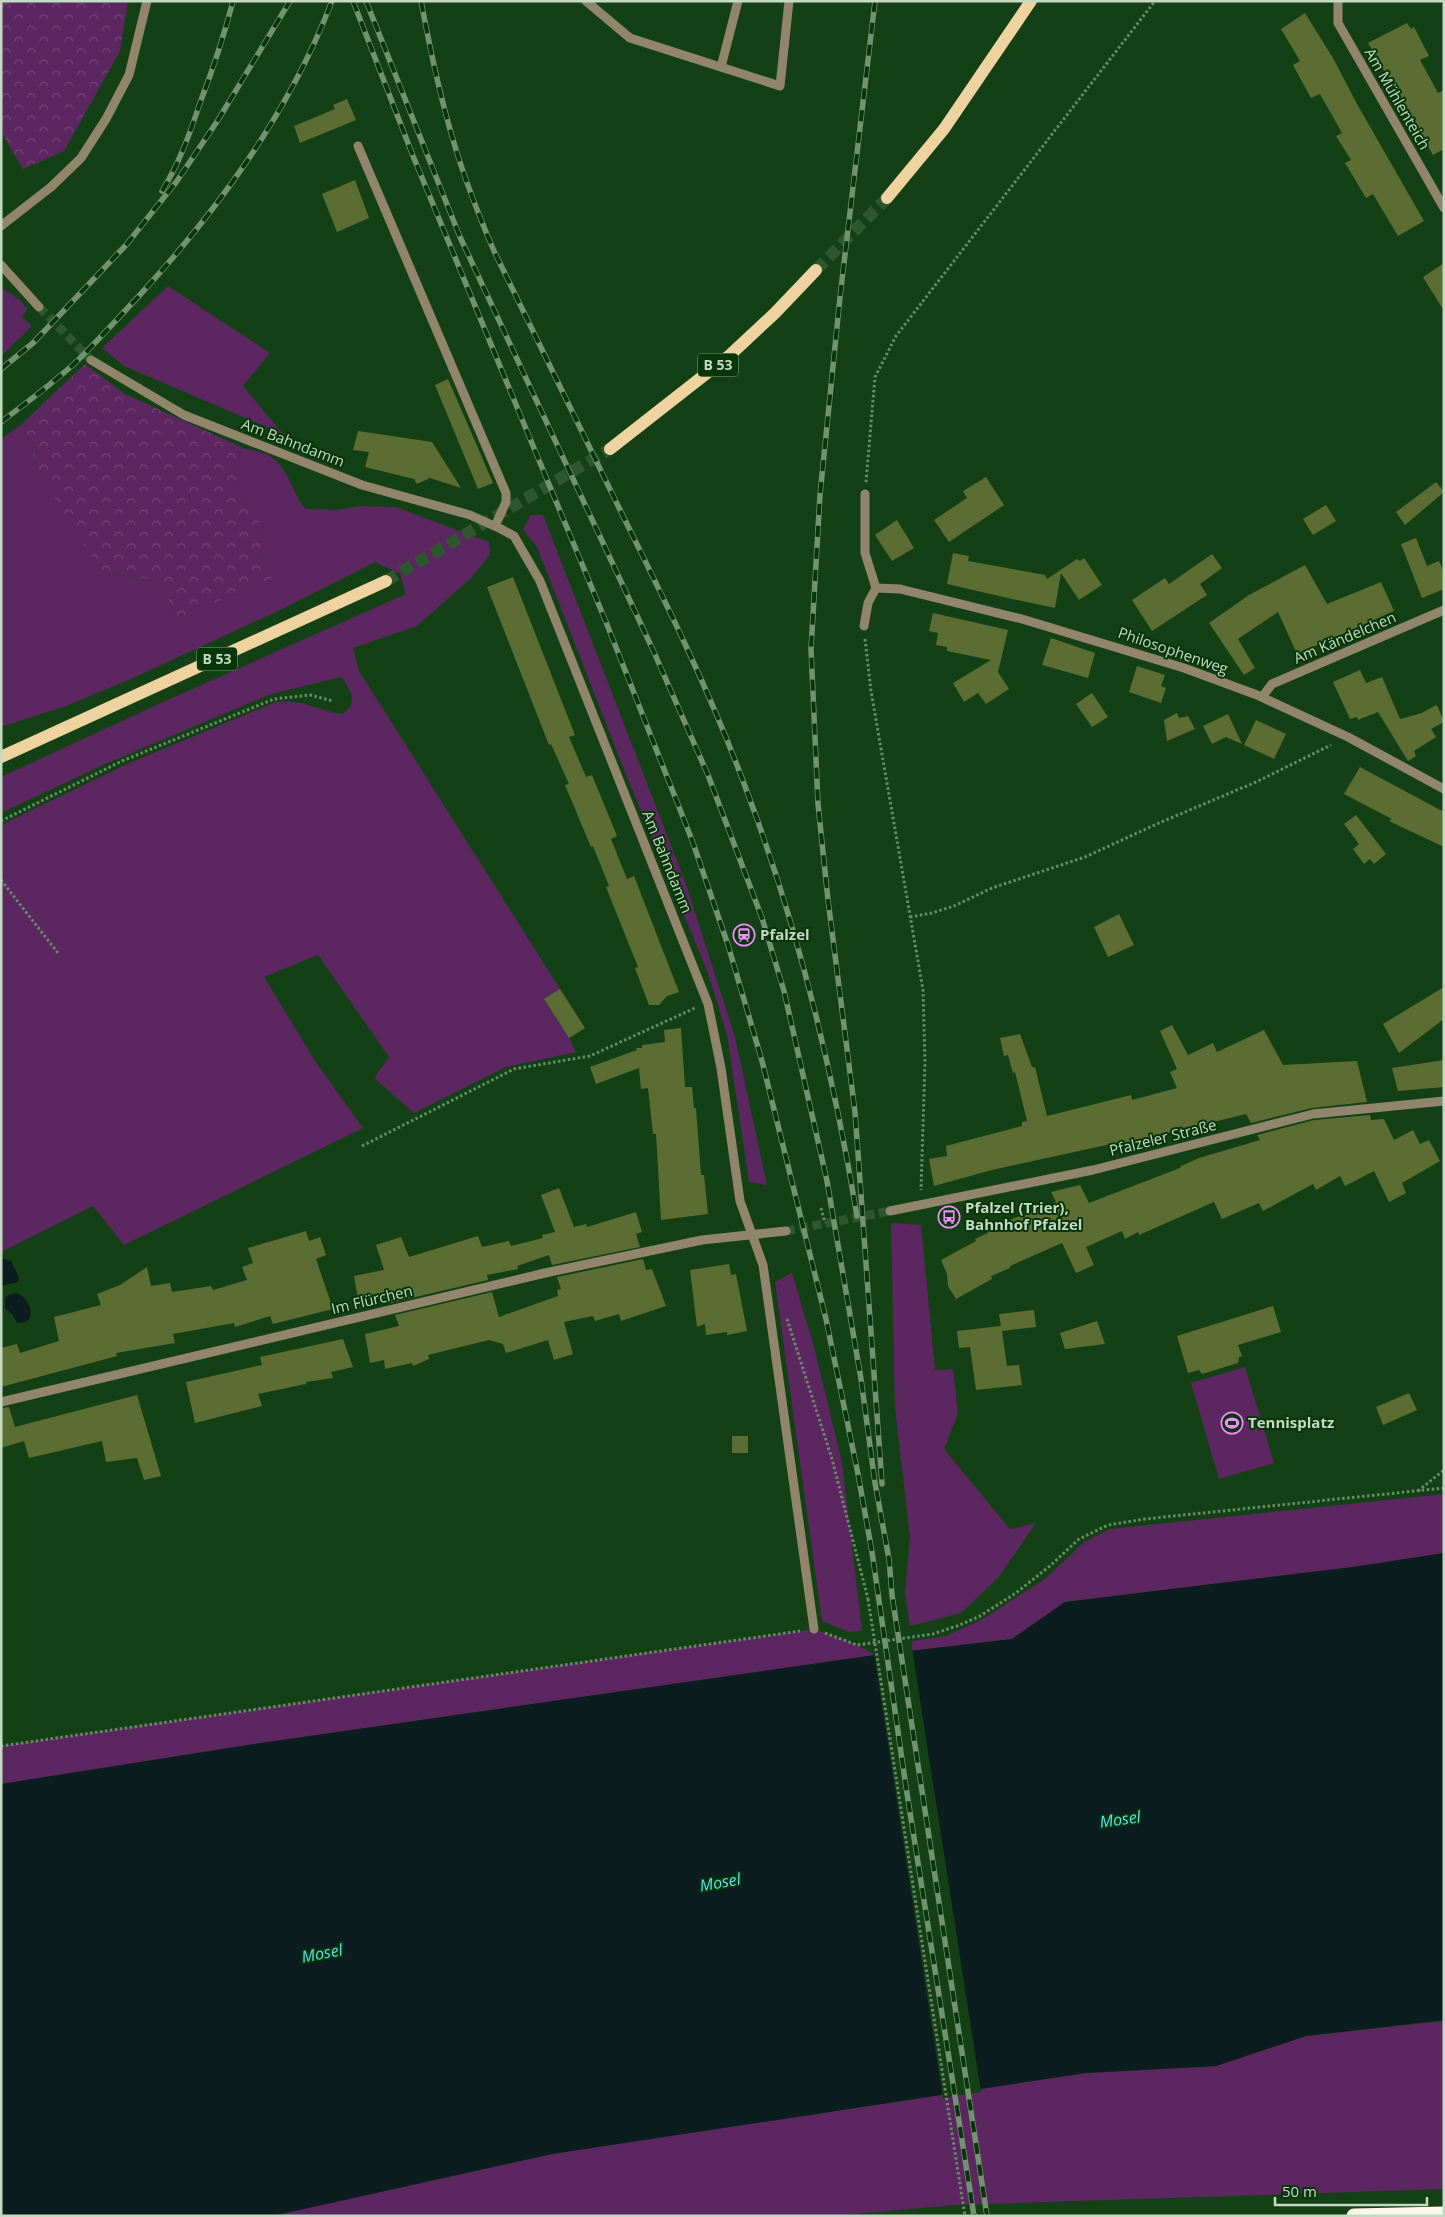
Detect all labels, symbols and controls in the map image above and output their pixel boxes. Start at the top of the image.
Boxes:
street label: Am Mühlenteich [1361,44,1435,153]
road number: B 53 [698,354,738,376]
street label: Am Bahndamm [239,413,348,471]
street label: Am Kändelchen [1290,607,1399,668]
street label: Philosophenweg [1116,622,1231,678]
road number: B 53 [197,648,237,671]
street label: Am Bahndamm [638,807,698,916]
station icon: Pfalzel [732,923,756,947]
place label: Pfalzel [760,924,810,944]
street label: Pfalzeler Straße [1107,1114,1218,1160]
place label: Pfalzel (Trier), Bahnhof Pfalzel [965,1197,1082,1234]
bus stop icon: Pfalzel (Trier), Bahnhof Pfalzel [937,1205,961,1229]
street label: Im Flürchen [329,1280,414,1318]
sports icon: Tennisplatz [1220,1411,1244,1435]
place label: Tennisplatz [1248,1412,1334,1432]
water label: Mosel [1098,1805,1143,1833]
water label: Mosel [698,1867,743,1896]
water label: Mosel [300,1938,345,1968]
scale bar [1275,2174,1428,2206]
text: 50 m [1282,2181,1317,2201]

